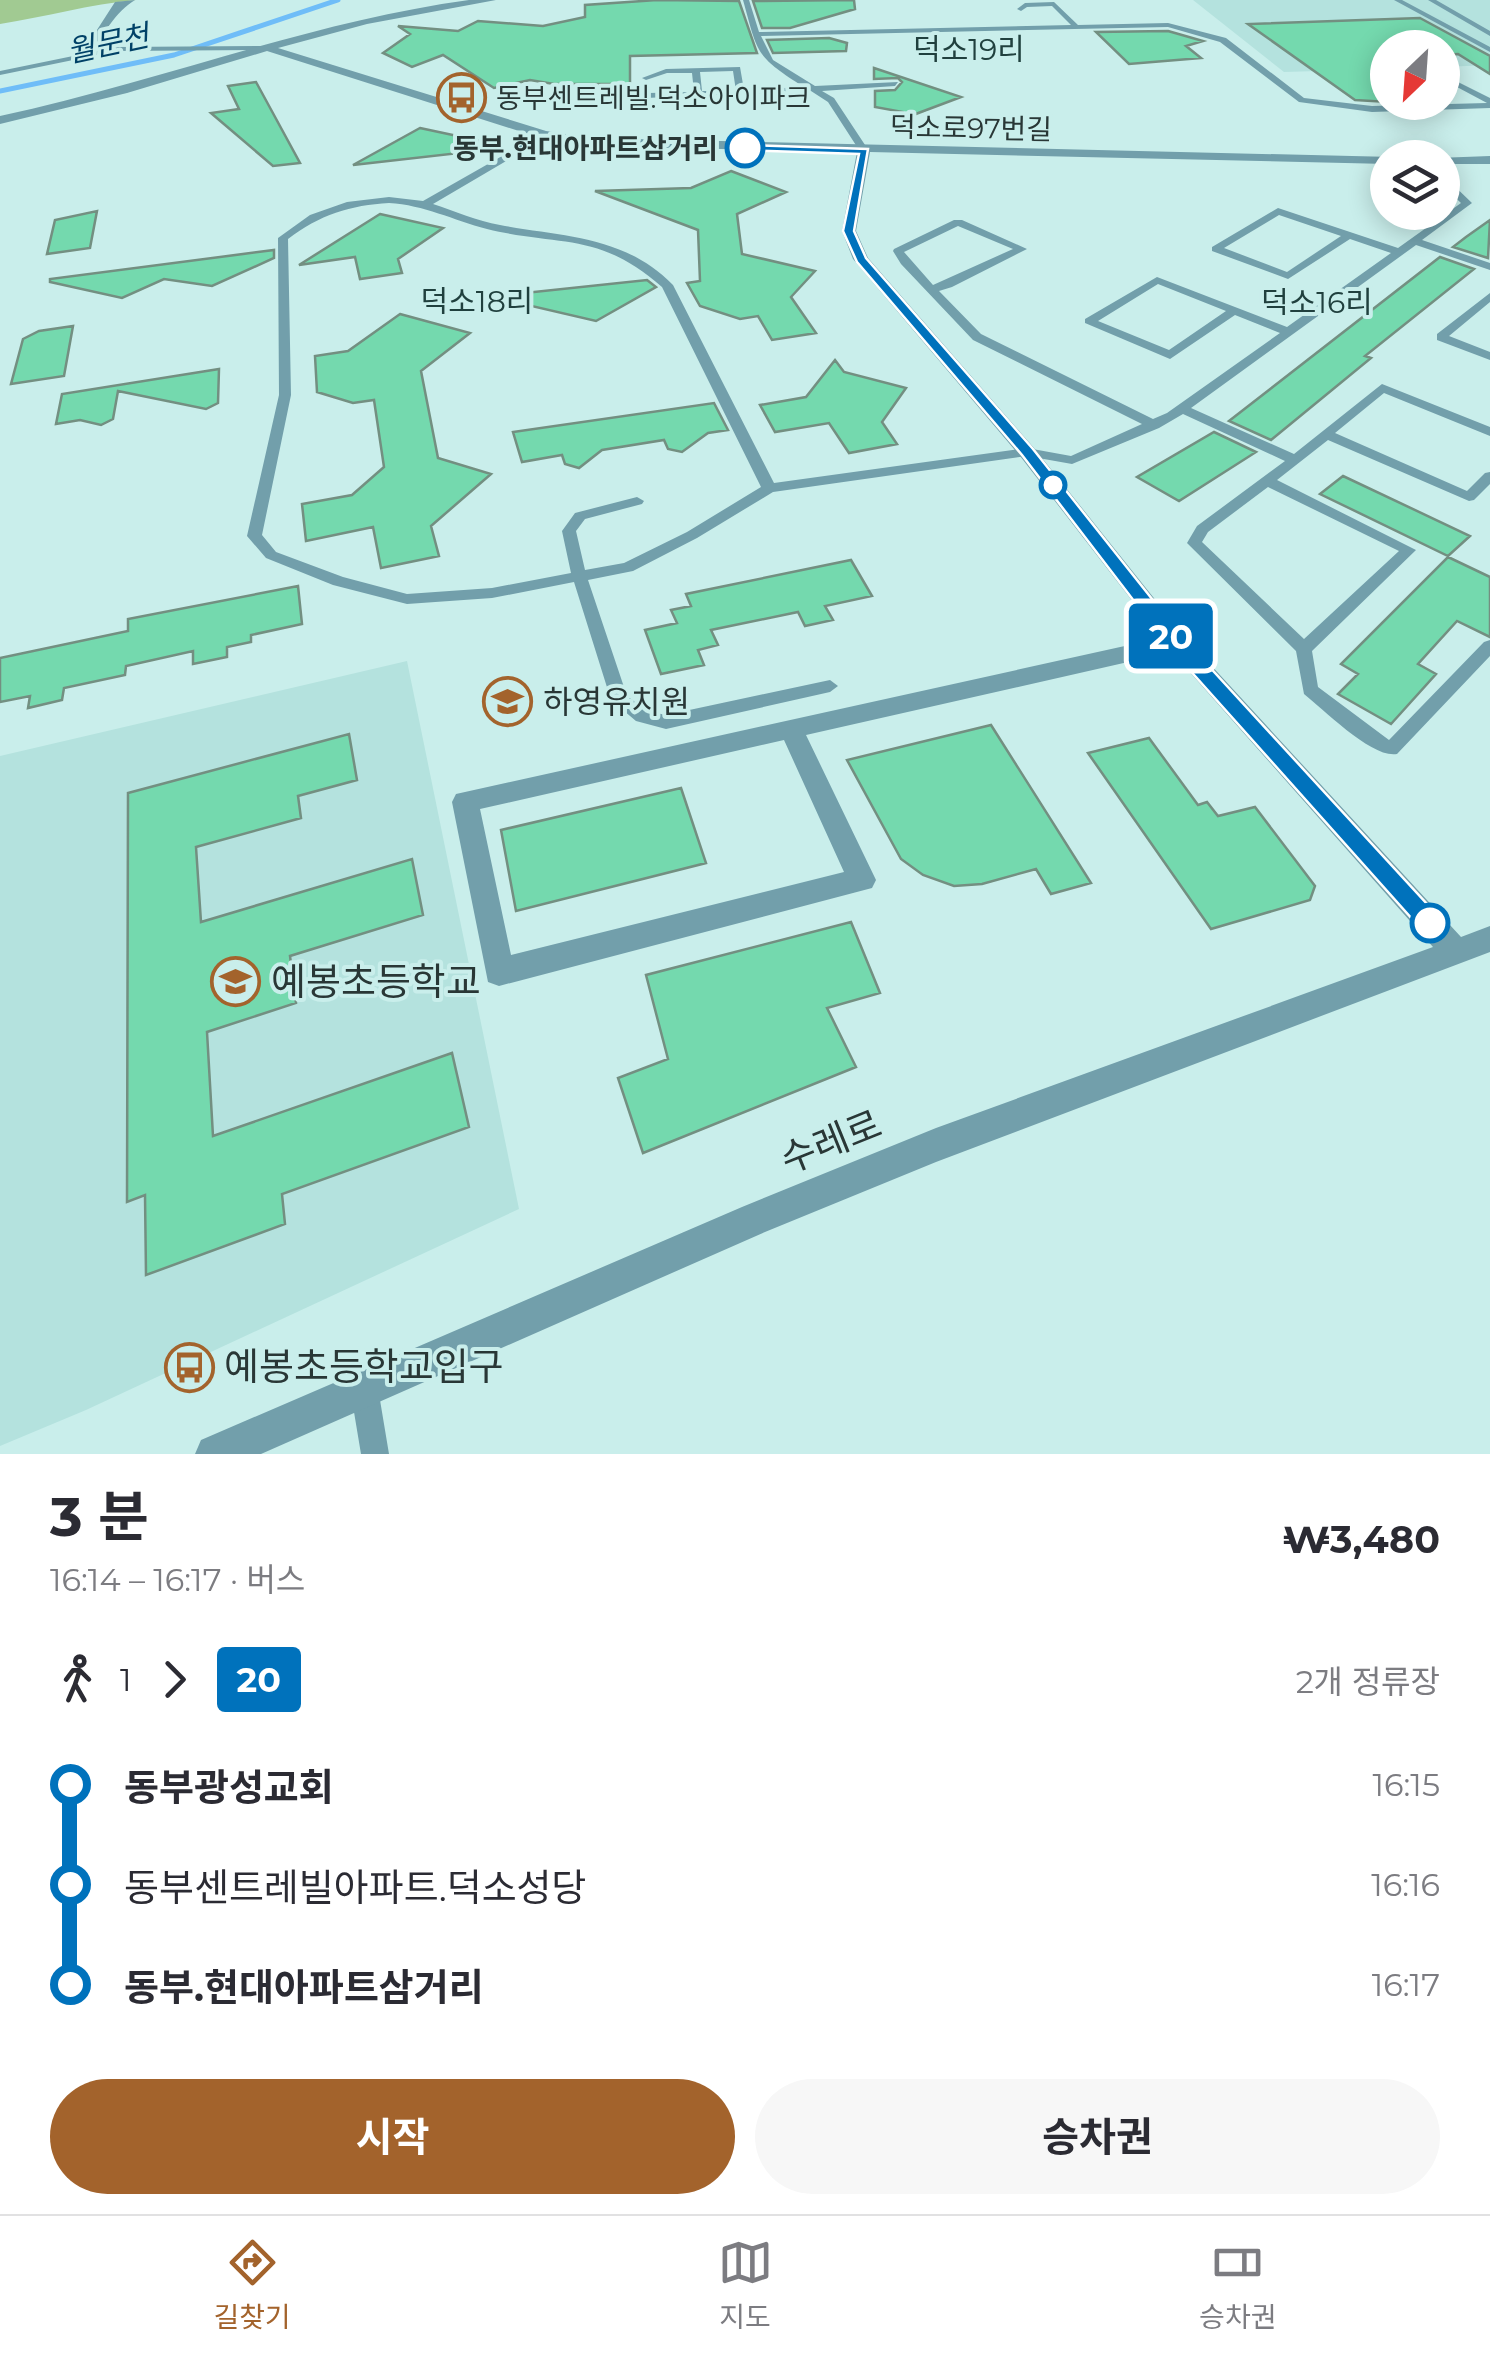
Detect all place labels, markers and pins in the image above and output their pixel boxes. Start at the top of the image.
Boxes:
bus stop icon: 동부센트레빌.덕소아이파크 [435,72,487,124]
place label: 동부센트레빌.덕소아이파크 [496,81,811,115]
marker: 동부.현대아파트삼거리 [726,129,764,167]
place label: 동부.현대아파트삼거리 [453,131,718,165]
unlabelled marker [1040,472,1066,498]
school or university icon: 하영유치원 [482,676,534,728]
place label: 하영유치원 [543,682,690,721]
unlabelled marker [1411,904,1449,942]
school or university icon: 예봉초등학교 [210,956,262,1008]
place label: 예봉초등학교 [271,958,481,1005]
bus stop icon: 예봉초등학교입구 [163,1341,215,1393]
place label: 예봉초등학교입구 [224,1343,504,1390]

